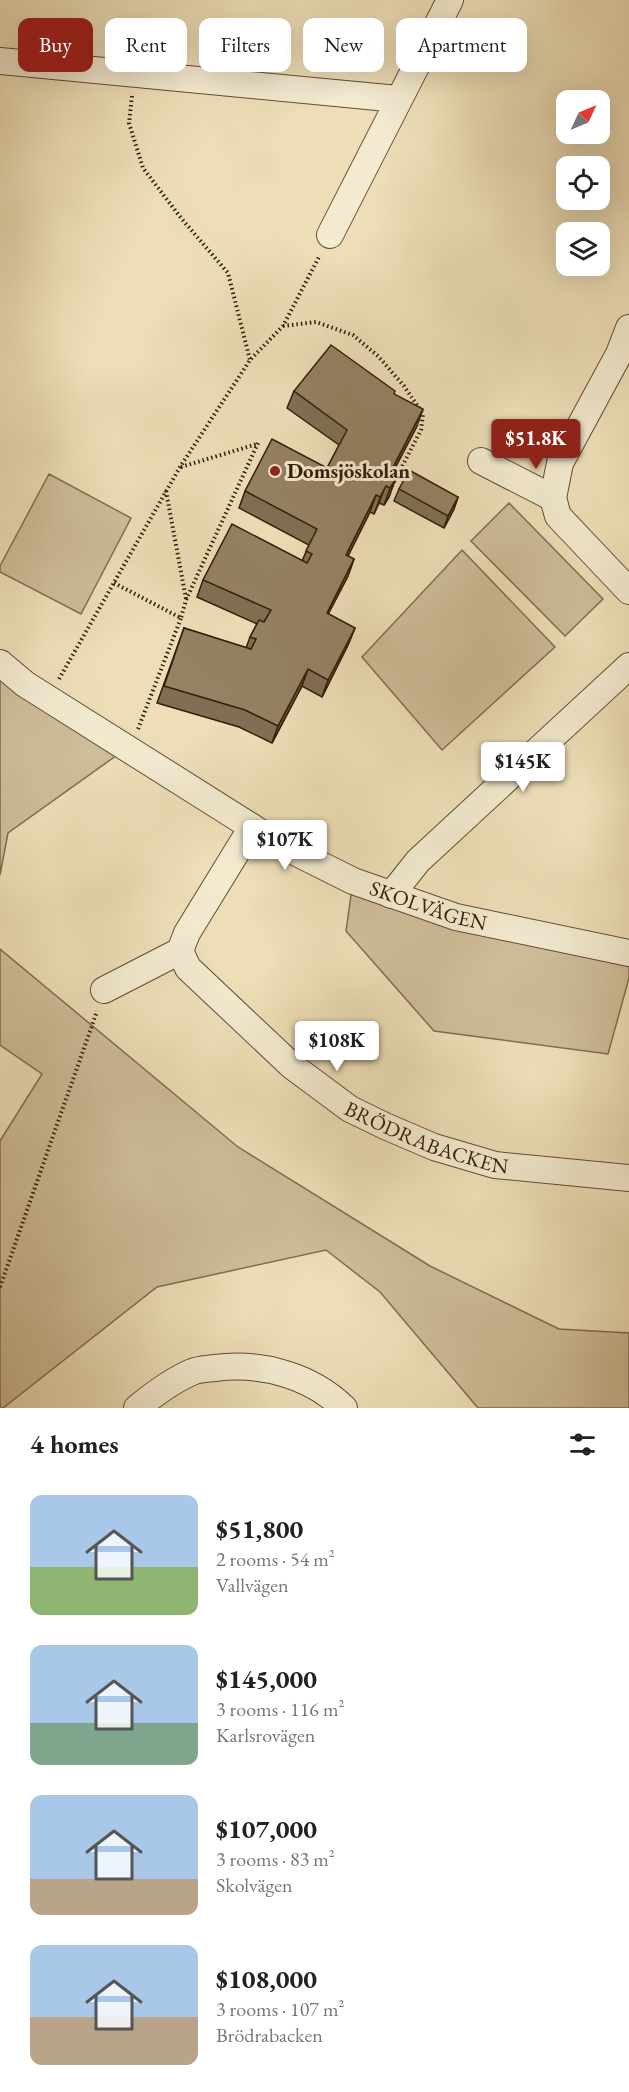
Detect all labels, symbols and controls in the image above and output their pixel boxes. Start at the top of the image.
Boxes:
chip: Buy [18,18,93,72]
chip: Rent [105,18,187,72]
chip: Filters [199,18,291,72]
chip: New [303,18,384,72]
chip: Apartment [396,18,527,72]
north arrow [556,90,610,144]
map controls [556,90,610,276]
button: locate [556,156,610,210]
button: layers [556,222,610,276]
pin: $51.8K [487,419,585,470]
text: $51.8K [505,425,567,451]
place label: Domsjöskolan [287,457,410,484]
marker: Domsjöskolan [268,464,282,478]
pin: $145K [481,742,565,793]
text: $145K [495,748,551,774]
pin: $107K [243,820,327,871]
text: $107K [257,826,313,852]
street label: SKOLVÄGEN [366,874,490,936]
pin: $108K [295,1021,379,1072]
text: $108K [309,1027,365,1053]
street label: BRÖDRABACKEN [340,1095,510,1179]
text: 4 homes [30,1427,119,1461]
icon: filters [566,1428,599,1461]
text: $51,800 [216,1512,303,1546]
icon: home [78,1519,150,1591]
text: 2 rooms · 54 m² [216,1546,335,1572]
text: Vallvägen [216,1572,289,1598]
text: $145,000 [216,1662,317,1696]
icon: home [78,1669,150,1741]
text: 3 rooms · 116 m² [216,1696,344,1722]
text: Karlsrovägen [216,1722,315,1748]
text: $107,000 [216,1812,317,1846]
icon: home [78,1819,150,1891]
text: 3 rooms · 83 m² [216,1846,335,1872]
text: Skolvägen [216,1872,293,1898]
text: $108,000 [216,1962,317,1996]
icon: home [78,1969,150,2041]
text: 3 rooms · 107 m² [216,1996,344,2022]
text: Brödrabacken [216,2022,323,2048]

